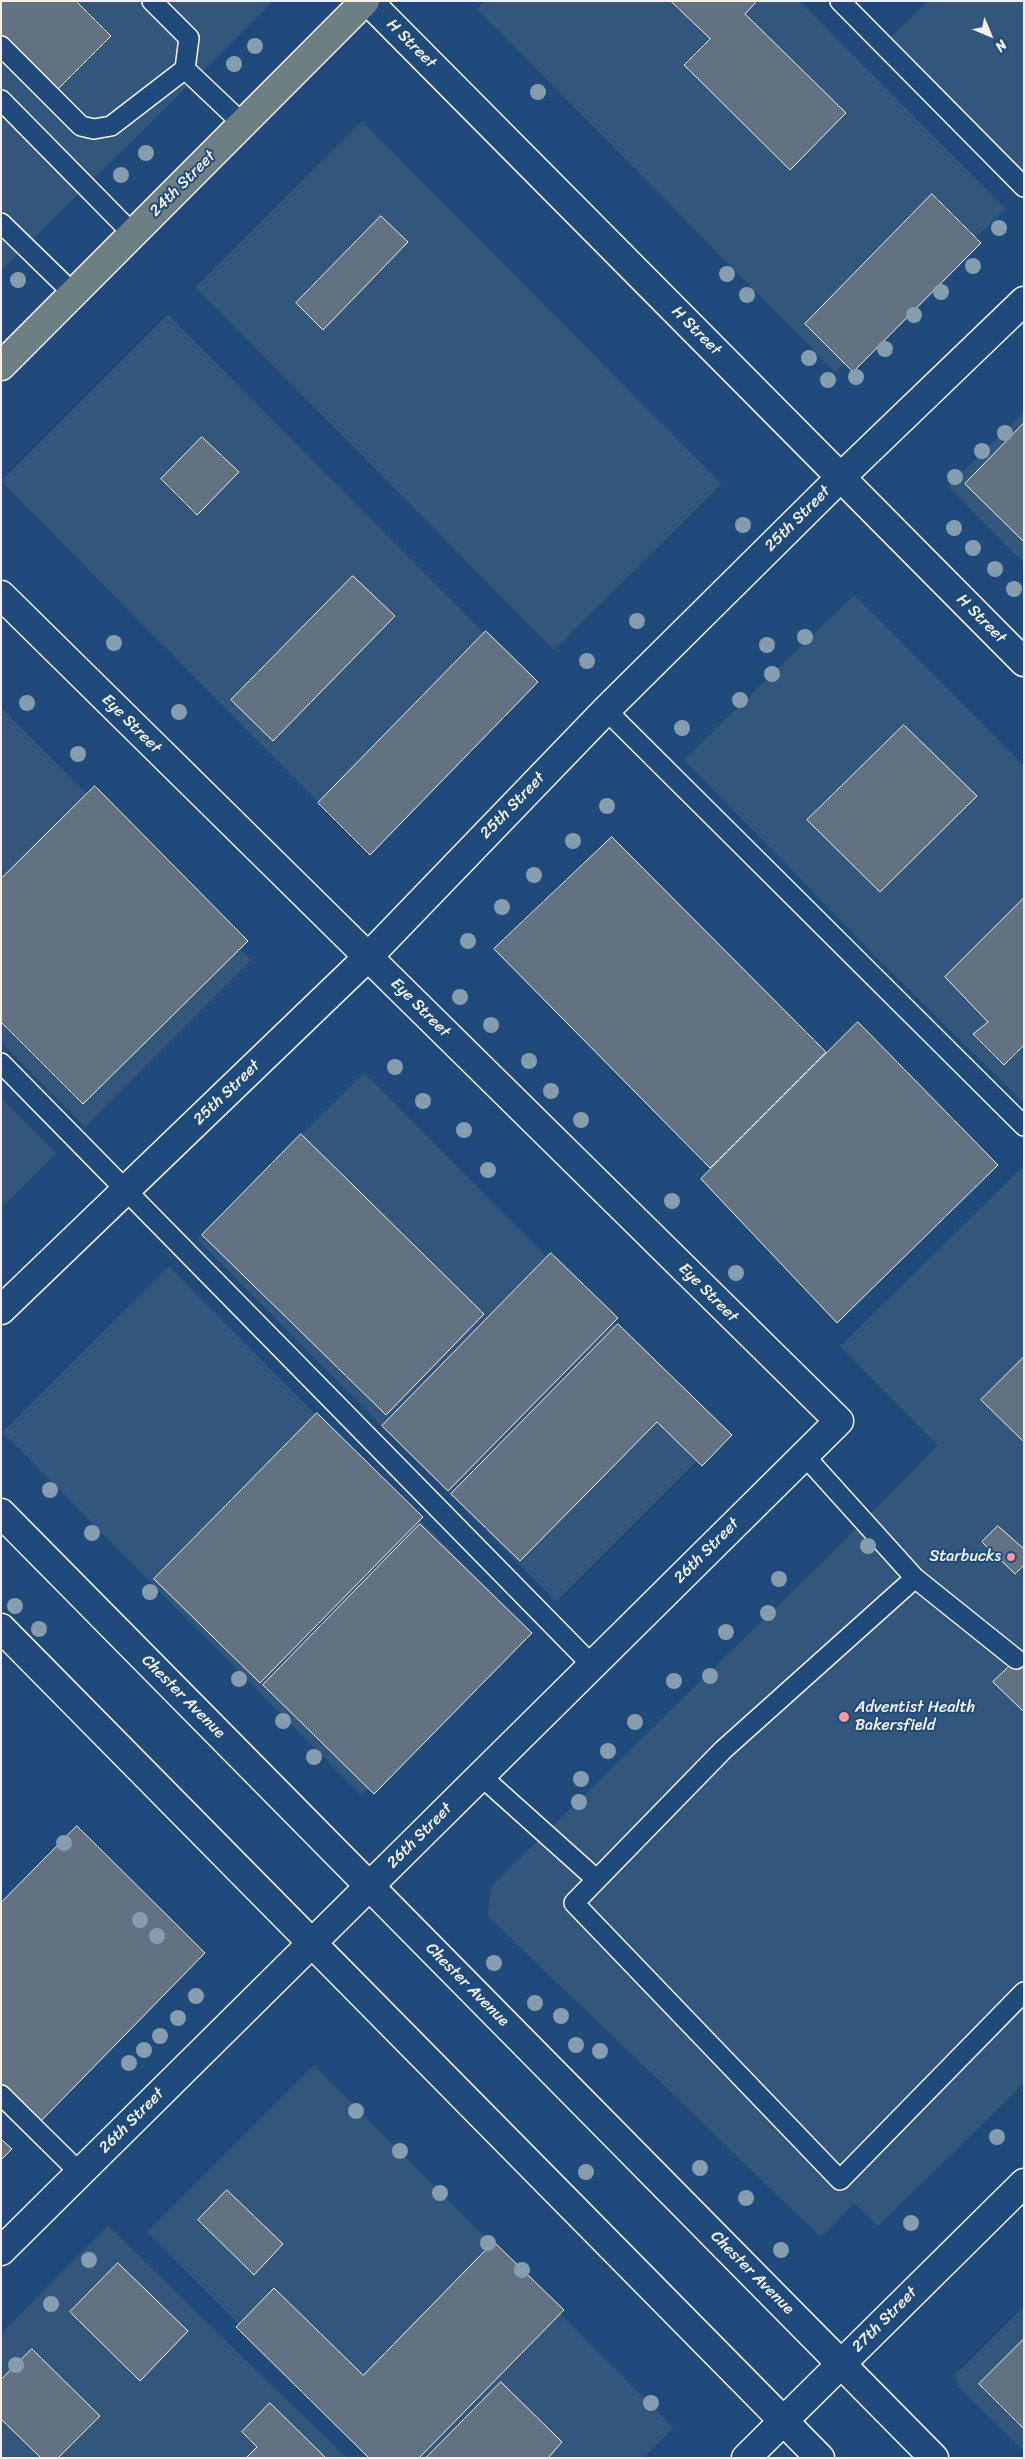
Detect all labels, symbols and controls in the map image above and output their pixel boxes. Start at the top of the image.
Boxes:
north arrow [965,10,1015,60]
street label: H Street [382,15,440,73]
text: N [989,34,1013,58]
street label: 24th Street [146,147,220,221]
street label: H Street [667,302,725,360]
street label: 25th Street [761,482,835,556]
street label: H Street [952,590,1010,648]
street label: Eye Street [97,690,165,758]
street label: 25th Street [477,769,549,843]
street label: Eye Street [386,974,454,1042]
street label: 25th Street [190,1057,264,1129]
street label: Eye Street [674,1259,742,1327]
street label: 26th Street [670,1514,744,1588]
place label: Starbucks [929,1547,1001,1567]
marker: Starbucks [1005,1551,1017,1563]
street label: Chester Avenue [137,1651,229,1743]
place label: Adventist Health Bakersfield [855,1698,975,1736]
marker: Adventist Health Bakersfield [837,1710,851,1724]
street label: 26th Street [383,1799,457,1873]
street label: Chester Avenue [421,1939,513,2031]
street label: 26th Street [95,2084,169,2158]
street label: Chester Avenue [706,2227,798,2319]
street label: 27th Street [848,2283,922,2357]

